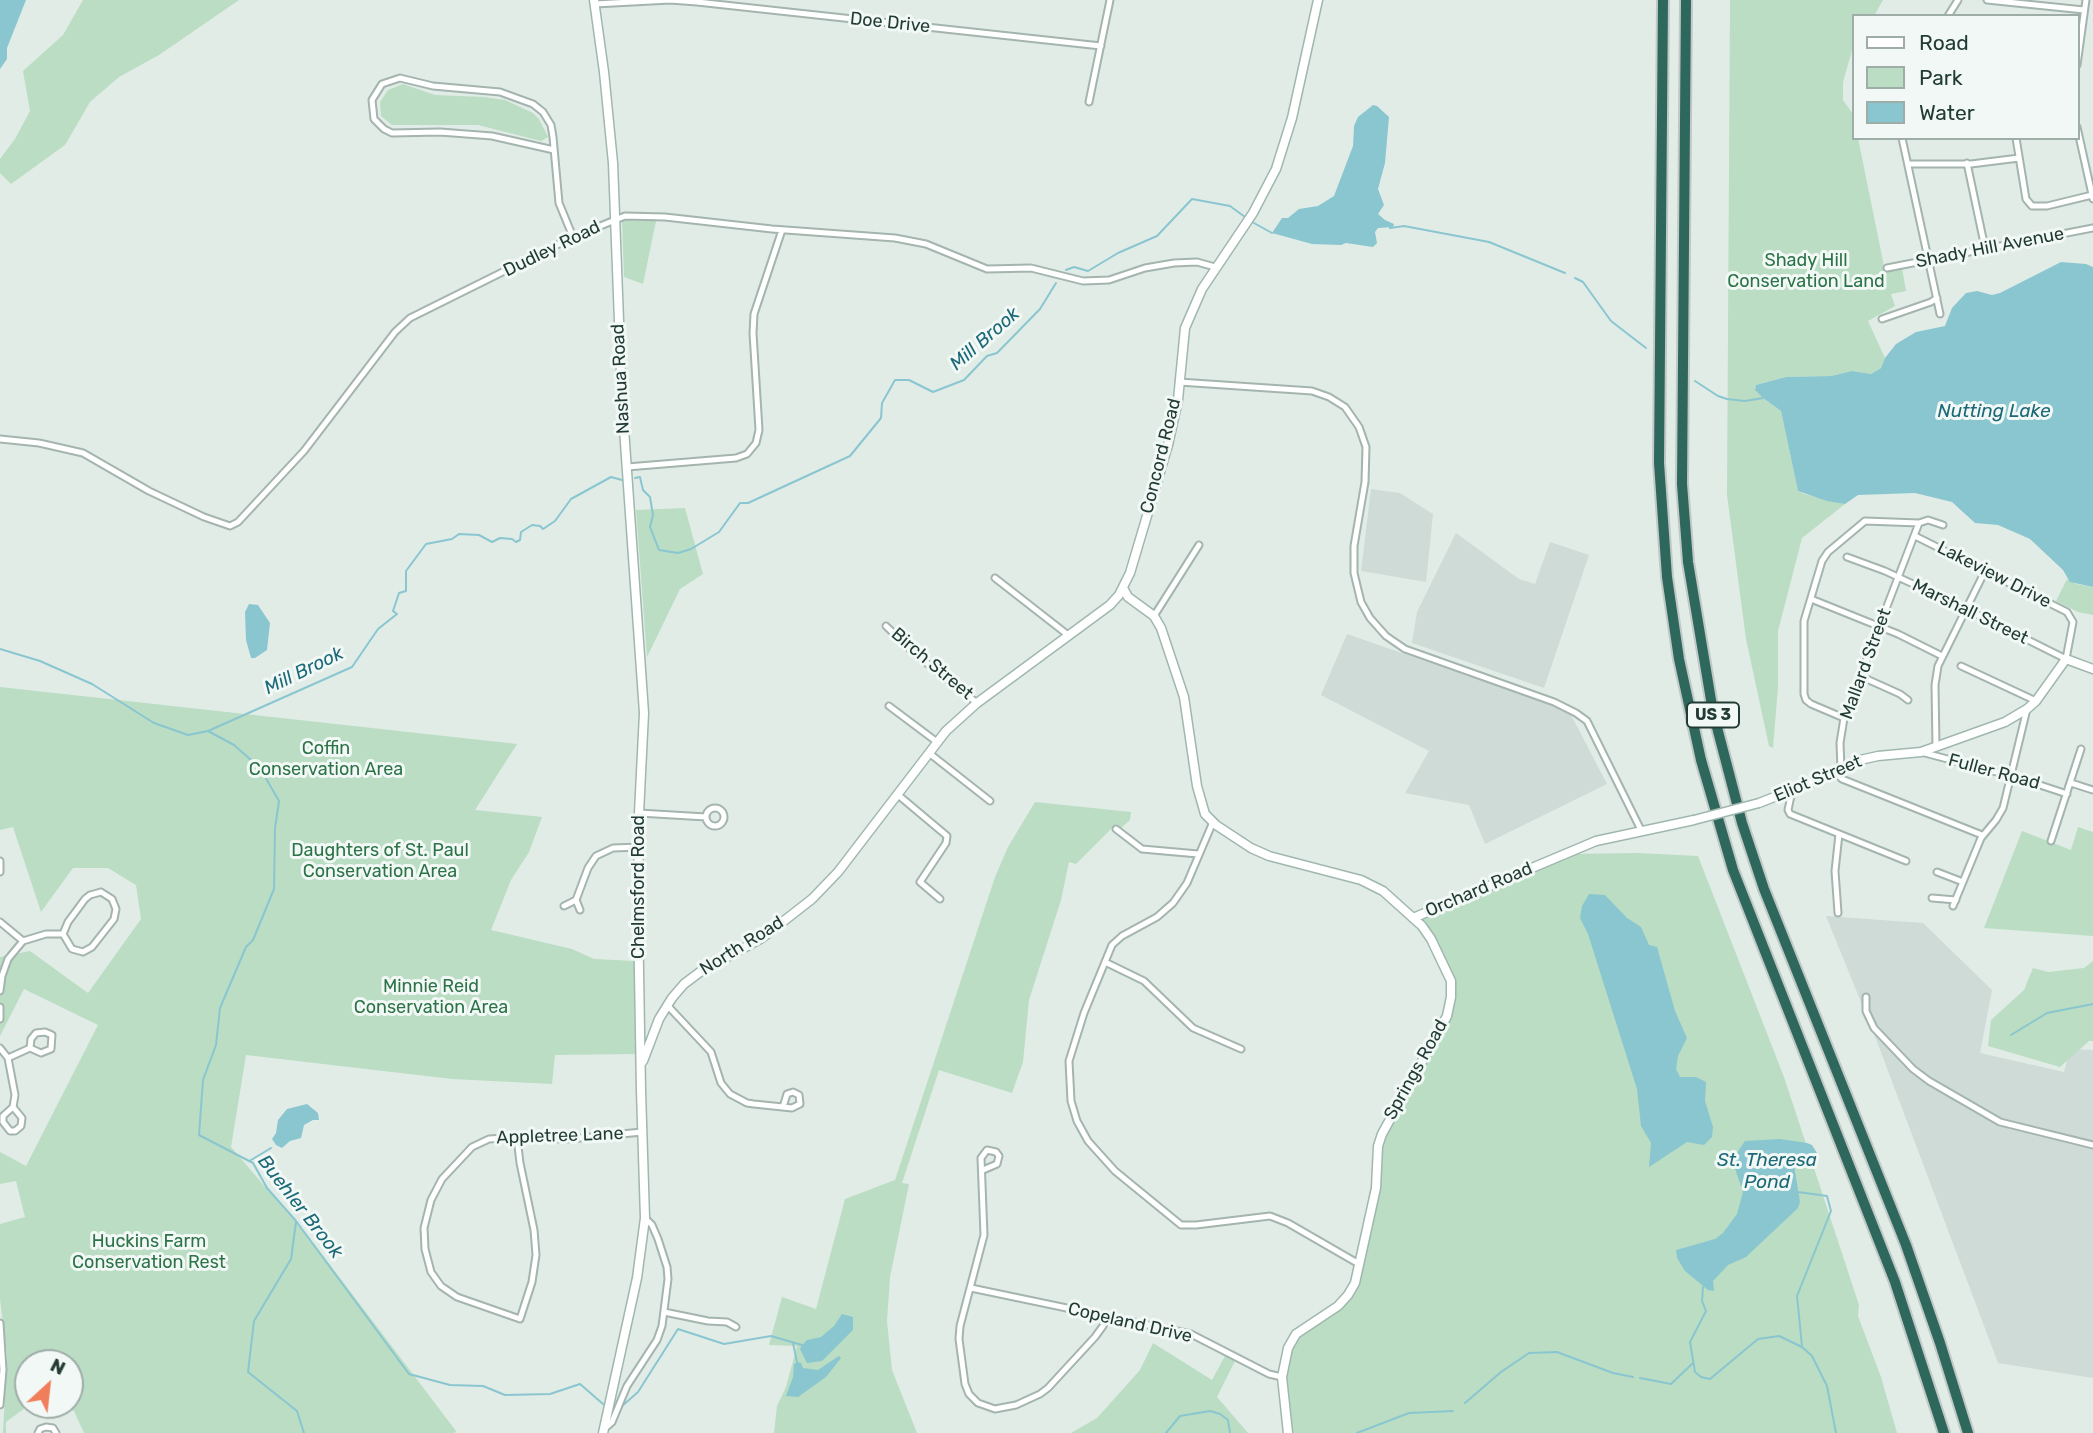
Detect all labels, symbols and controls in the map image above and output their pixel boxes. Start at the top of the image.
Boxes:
street label: Doe Drive [849,8,931,38]
legend [1852,14,2079,140]
text: Road [1919,30,1969,55]
text: Park [1919,65,1963,90]
text: Water [1919,100,1975,125]
street label: Dudley Road [500,216,604,282]
street label: Shady Hill Avenue [1914,223,2066,273]
park label: Shady Hill Conservation Land [1727,250,1885,292]
water label: Mill Brook [945,302,1025,376]
street label: Nashua Road [607,323,635,435]
street label: Concord Road [1136,396,1186,516]
water label: Nutting Lake [1937,401,2051,423]
street label: Lakeview Drive [1933,537,2055,613]
street label: Marshall Street [1908,575,2032,649]
street label: Mallard Street [1836,605,1896,723]
street label: Birch Street [887,623,977,705]
water label: Mill Brook [261,642,347,700]
road number: US 3 [1687,702,1739,728]
park label: Coffin Conservation Area [249,738,403,780]
street label: Fuller Road [1946,749,2042,795]
street label: Eliot Street [1771,751,1865,807]
street label: Chelmsford Road [628,815,650,959]
park label: Daughters of St. Paul Conservation Area [291,840,469,882]
street label: Orchard Road [1422,858,1536,922]
street label: North Road [696,912,788,980]
park label: Minnie Reid Conservation Area [354,976,508,1018]
street label: Springs Road [1380,1016,1452,1124]
street label: Appletree Lane [496,1123,624,1149]
water label: St. Theresa Pond [1717,1150,1817,1194]
water label: Buehler Brook [253,1151,347,1263]
park label: Huckins Farm Conservation Rest [72,1231,226,1274]
street label: Copeland Drive [1066,1298,1194,1348]
north arrow [14,1349,84,1419]
text: N [47,1353,69,1380]

